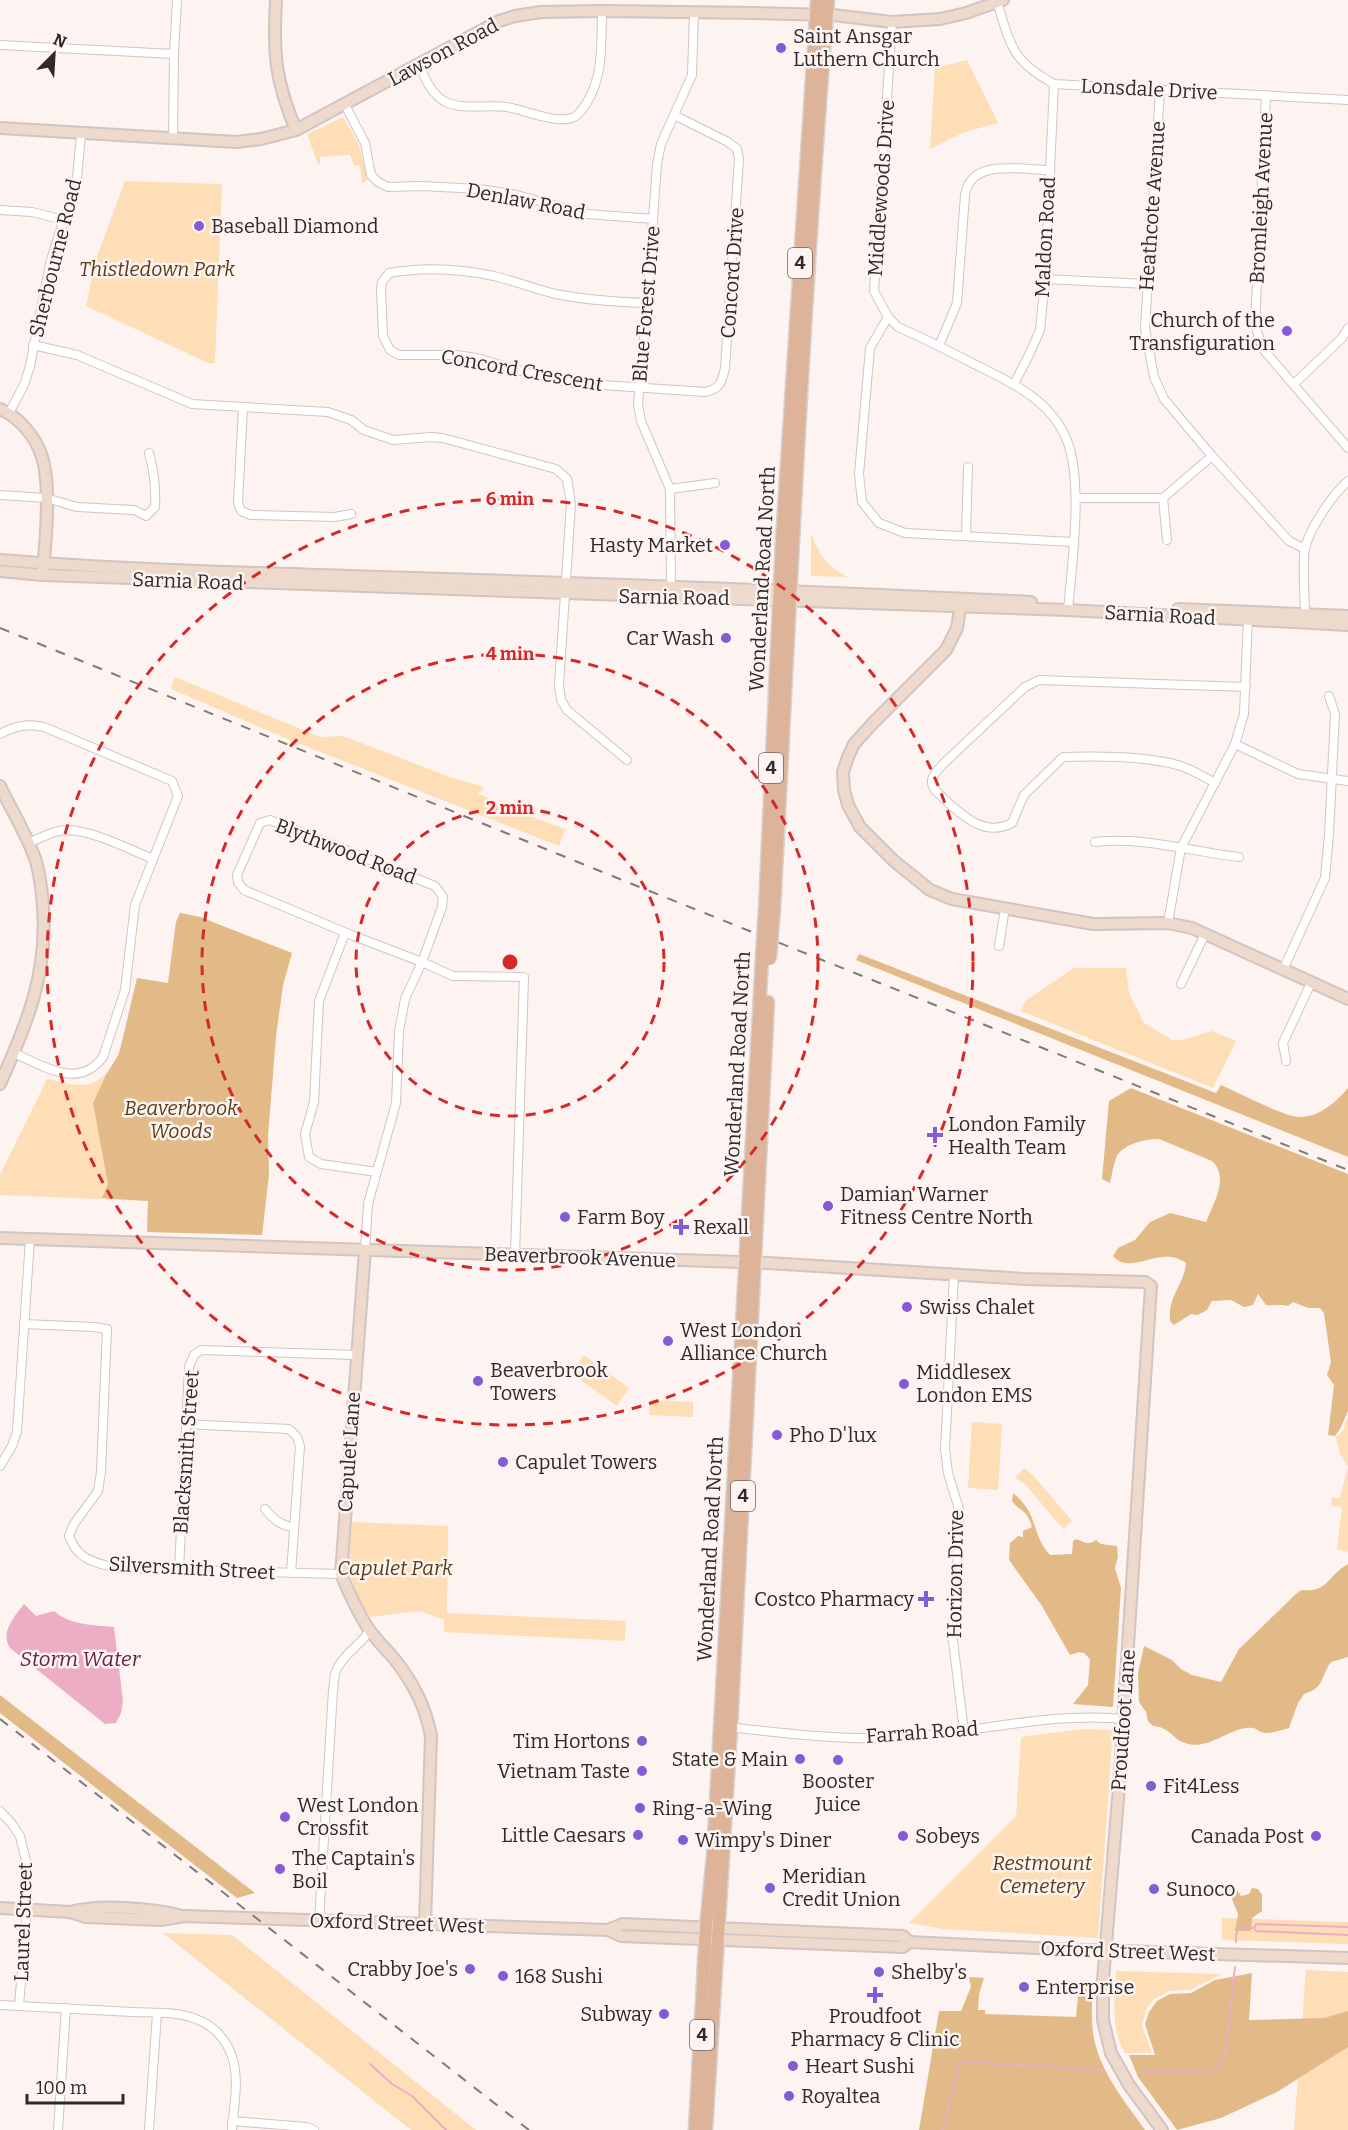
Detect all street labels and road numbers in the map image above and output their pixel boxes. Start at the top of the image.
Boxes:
street label: Lawson Road [384,13,502,91]
street label: Lonsdale Drive [1080,73,1218,105]
street label: Middlewoods Drive [863,99,899,277]
street label: Bromleigh Avenue [1245,112,1277,284]
street label: Heathcote Avenue [1134,120,1170,292]
street label: Sherbourne Road [24,176,86,340]
street label: Maldon Road [1030,176,1060,298]
street label: Denlaw Road [464,178,588,224]
street label: Concord Drive [715,207,749,339]
street label: Blue Forest Drive [627,225,665,383]
road number: 4 [788,248,812,278]
street label: Concord Crescent [439,344,605,396]
street label: Wonderland Road North [744,465,780,692]
street label: Sarnia Road [132,567,244,595]
street label: Sarnia Road [618,584,730,610]
street label: Sarnia Road [1104,600,1216,630]
road number: 4 [759,753,783,783]
street label: Blythwood Road [272,813,420,889]
street label: Wonderland Road North [719,950,755,1177]
street label: Beaverbrook Avenue [484,1242,676,1272]
street label: Blacksmith Street [168,1369,204,1535]
street label: Capulet Lane [333,1391,365,1513]
street label: Wonderland Road North [692,1435,728,1662]
road number: 4 [731,1481,755,1511]
street label: Horizon Drive [942,1509,968,1639]
street label: Silversmith Street [108,1552,276,1584]
street label: Proudfoot Lane [1106,1648,1140,1792]
street label: Farrah Road [865,1716,979,1748]
street label: Laurel Street [9,1862,37,1982]
street label: Oxford Street West [309,1908,485,1938]
street label: Oxford Street West [1040,1936,1216,1966]
road number: 4 [690,2020,714,2050]

